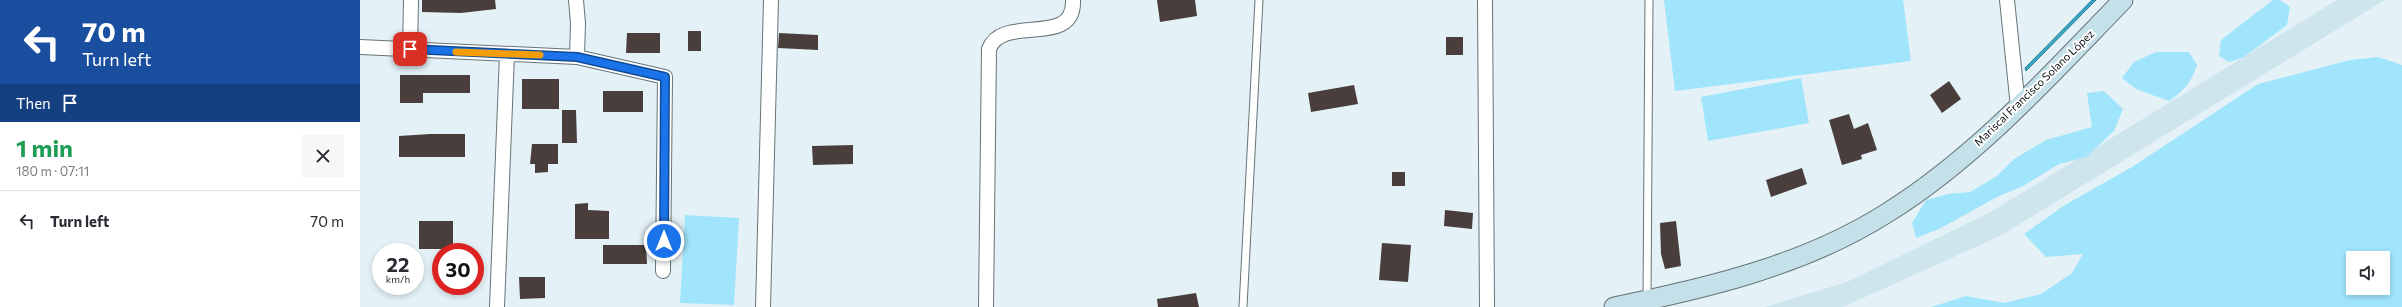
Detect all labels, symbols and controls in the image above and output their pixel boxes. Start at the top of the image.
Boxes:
text: 70 m [82,14,146,48]
icon: left [16,16,68,68]
street label: Mariscal Francisco Solano López [1971,26,2097,148]
pin [393,32,427,66]
icon: arrive [399,38,421,60]
text: Turn left [82,48,151,70]
icon: arrive [59,92,81,114]
text: Then [16,94,51,112]
text: 1 min [16,133,73,162]
button: close [302,135,344,177]
text: 180 m · 07:11 [16,163,89,179]
icon: left [16,210,38,232]
text: Turn left [50,212,109,230]
text: 70 m [310,212,344,230]
position arrow [643,220,685,262]
speed limit sign: 30 [432,243,484,295]
map controls [2346,251,2390,295]
button: sound [2346,251,2390,295]
text: 22 [387,252,409,276]
text: km/h [386,273,410,285]

